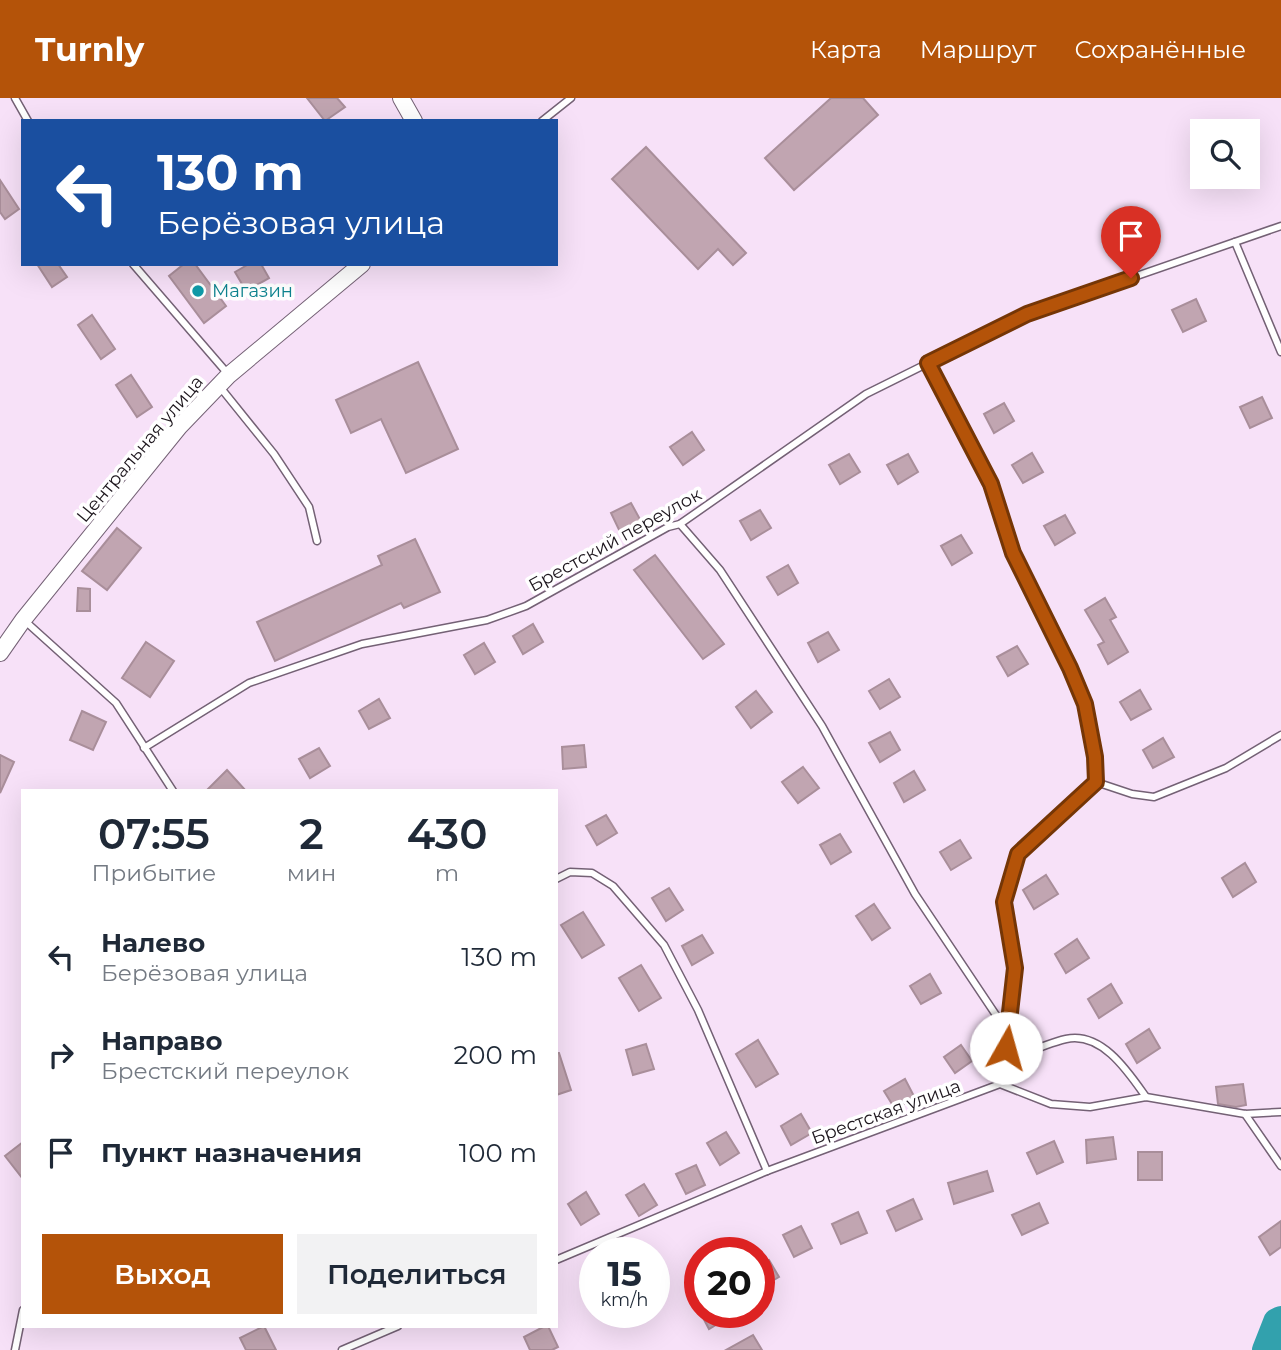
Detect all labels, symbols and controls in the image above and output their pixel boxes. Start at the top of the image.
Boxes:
text: Turnly [35,29,144,69]
text: Карта [810,35,882,64]
text: Маршрут [920,35,1036,64]
text: Сохранённые [1074,35,1246,64]
map controls [1190,119,1260,189]
button: search [1190,119,1260,189]
text: 130 m [157,143,304,202]
icon: left [42,147,133,238]
text: Берёзовая улица [157,203,445,242]
pin [1101,206,1161,278]
icon: arrive [1112,217,1150,255]
place label: Магазин [212,280,293,302]
marker: Магазин [190,283,206,299]
street label: Центральная улица [72,371,208,527]
street label: Брестский переулок [525,483,706,597]
text: 07:55 [98,808,210,860]
text: 2 [299,808,324,860]
text: 430 [407,808,487,860]
text: Прибытие [91,859,216,887]
text: мин [287,859,336,887]
text: m [435,859,459,887]
text: Налево [101,927,205,959]
icon: left [42,938,80,976]
text: 130 m [461,941,537,973]
text: Берёзовая улица [101,959,308,987]
position arrow [969,1011,1043,1085]
text: Направо [101,1025,222,1057]
icon: right [42,1036,80,1074]
text: 200 m [453,1039,537,1071]
text: Брестский переулок [101,1057,349,1085]
street label: Брестская улица [808,1075,964,1149]
icon: arrive [42,1134,80,1172]
text: Пункт назначения [101,1137,362,1169]
text: 100 m [459,1137,537,1169]
button: Выход [42,1234,283,1314]
button: Поделиться [297,1234,537,1314]
speed limit sign: 20 [684,1237,775,1328]
text: 15 [607,1252,642,1295]
text: km/h [600,1289,649,1311]

